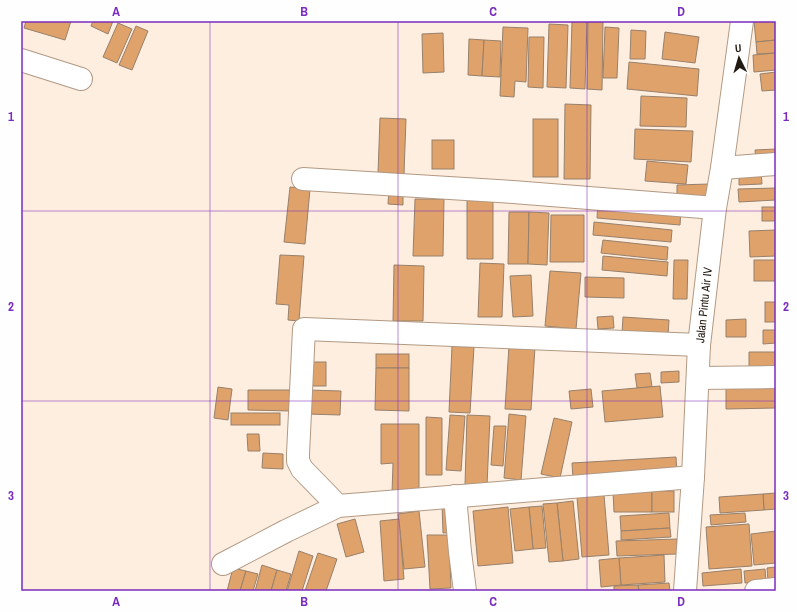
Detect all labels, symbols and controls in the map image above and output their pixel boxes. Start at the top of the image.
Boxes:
text: A [112,3,120,20]
text: B [300,3,308,20]
text: C [489,3,497,20]
text: D [677,3,685,20]
north arrow [719,38,759,78]
text: U [734,41,742,55]
text: 1 [8,108,14,125]
text: 1 [783,108,789,125]
street label: Jalan Pintu Air IV [692,266,716,344]
text: 2 [8,298,14,315]
text: 2 [783,298,789,315]
text: 3 [8,487,14,504]
text: 3 [783,487,789,504]
text: A [112,593,120,610]
text: B [300,593,308,610]
text: C [489,593,497,610]
text: D [677,593,685,610]

